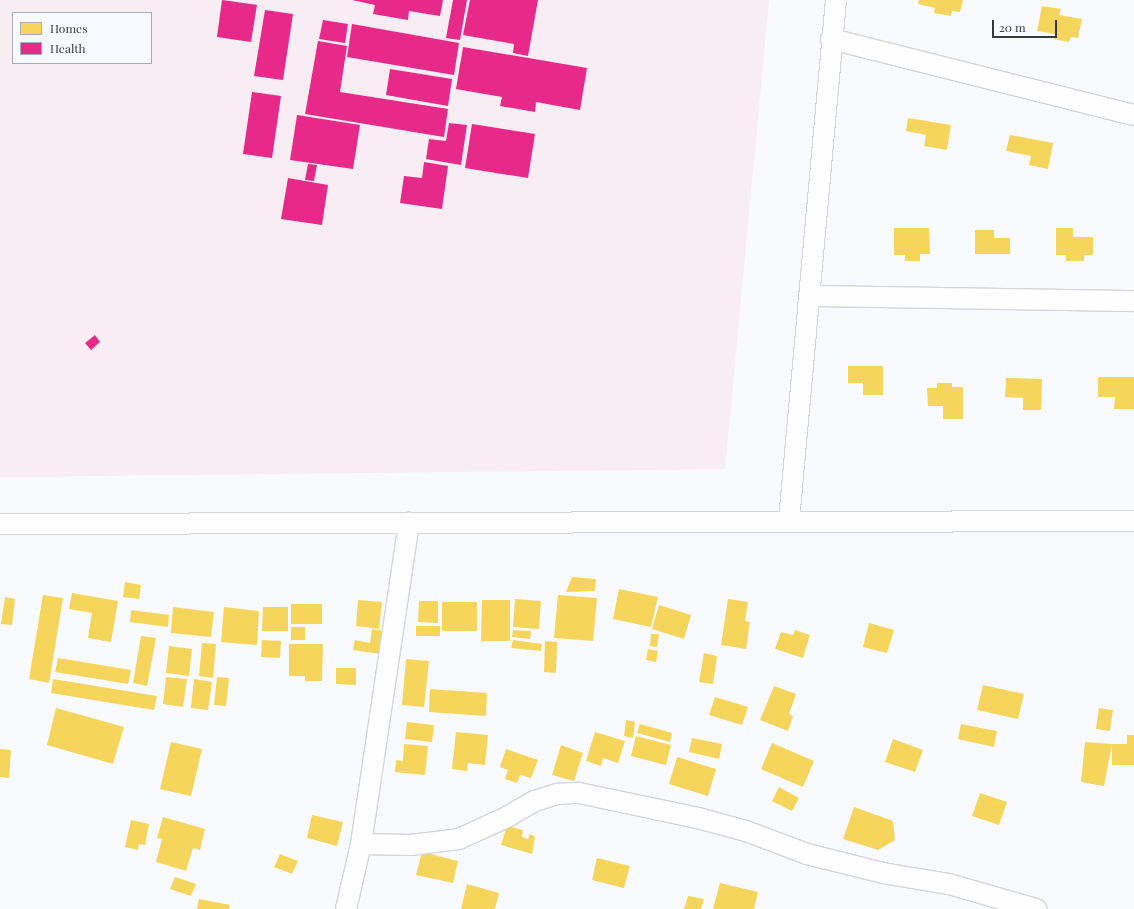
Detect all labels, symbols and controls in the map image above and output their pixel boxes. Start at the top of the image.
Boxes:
legend [12,12,152,64]
scale bar [994,12,1059,38]
text: 20 m [999,19,1026,35]
text: Homes [50,20,88,36]
text: Health [50,40,86,56]

